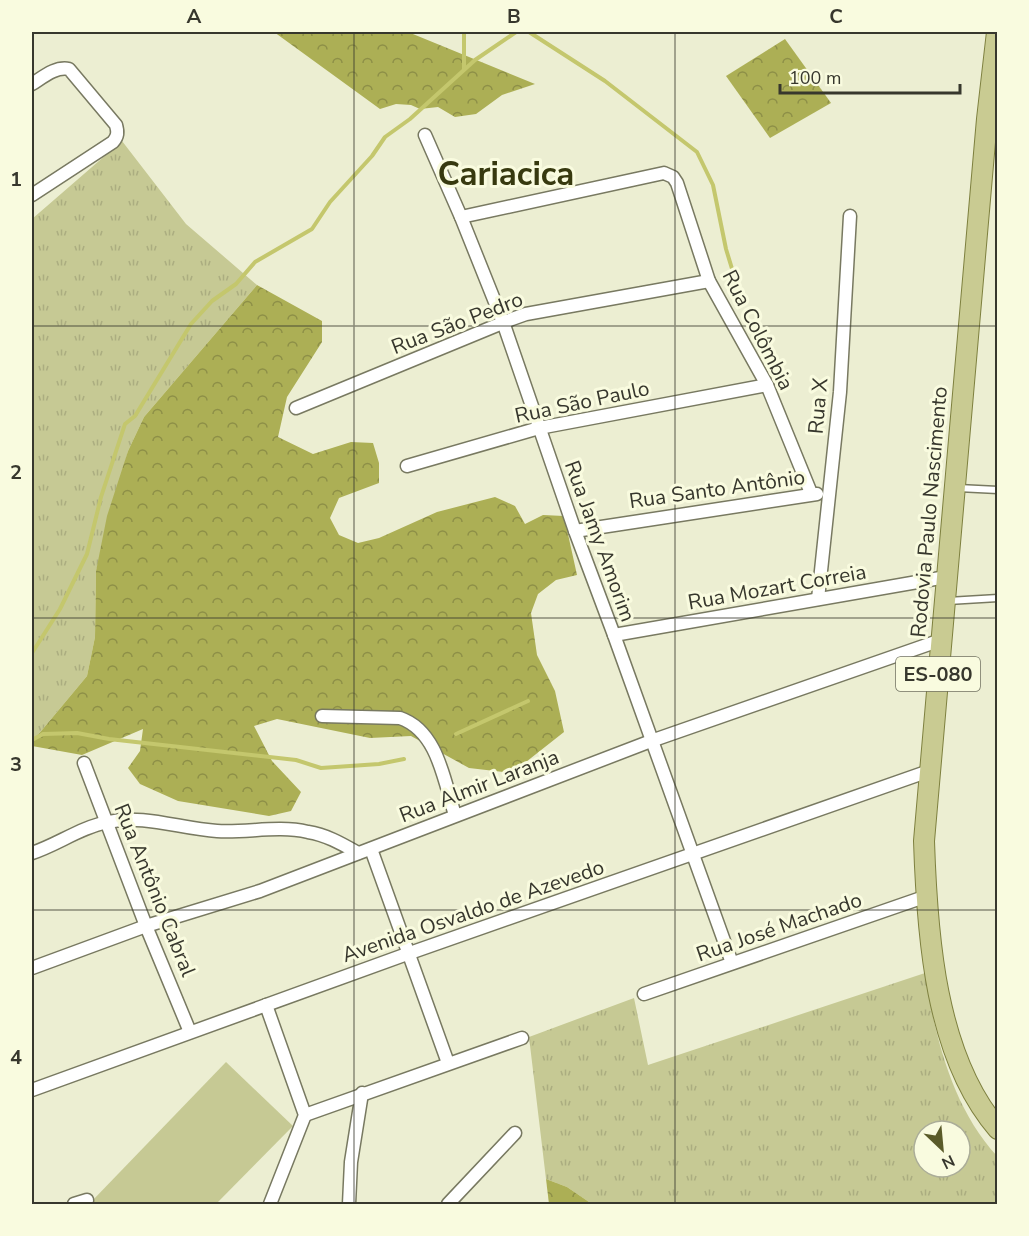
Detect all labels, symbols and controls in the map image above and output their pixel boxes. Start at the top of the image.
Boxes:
text: A [187,3,202,30]
text: B [507,3,521,30]
text: C [829,3,843,30]
scale bar [780,57,960,95]
text: 100 m [789,66,841,90]
district label: Cariacica [438,152,574,197]
text: 1 [10,166,22,193]
street label: Rua Colômbia [716,265,800,395]
street label: Rua São Pedro [387,285,527,361]
street label: Rua São Paulo [512,374,652,430]
street label: Rua X [802,377,834,435]
street label: Rodovia Paulo Nascimento [904,385,954,639]
street label: Rua Jamy Amorim [558,456,642,626]
text: 2 [10,459,22,486]
street label: Rua Santo Antônio [627,463,807,515]
street label: Rua Mozart Correia [686,558,868,616]
road number: ES-080 [896,657,980,691]
street label: Rua Almir Laranja [395,743,563,829]
text: 3 [10,751,22,778]
street label: Rua Antônio Cabral [107,799,203,981]
street label: Avenida Osvaldo de Azevedo [338,853,608,969]
street label: Rua José Machado [693,886,865,968]
text: 4 [10,1044,22,1071]
north arrow [912,1119,972,1179]
text: N [938,1149,958,1174]

